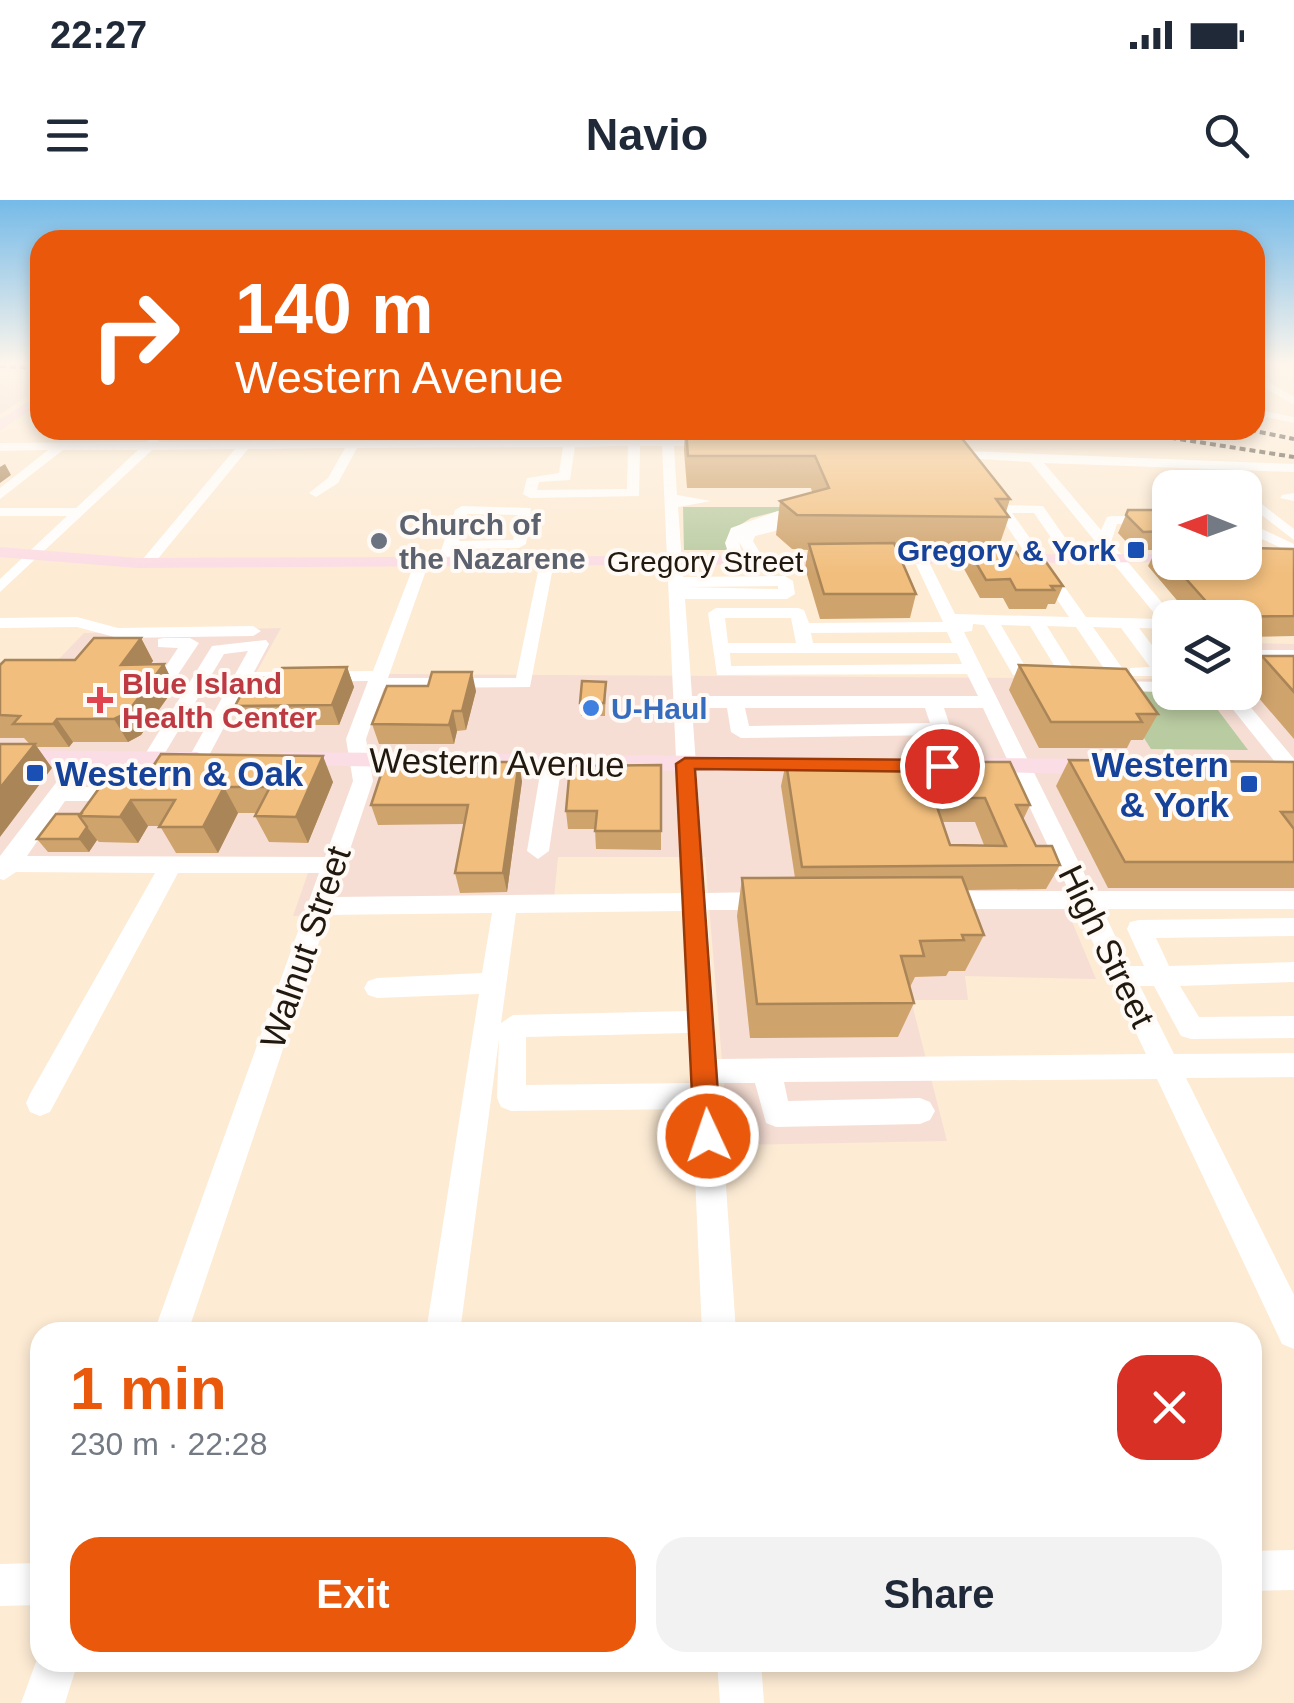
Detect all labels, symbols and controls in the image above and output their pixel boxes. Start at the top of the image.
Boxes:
text: 22:27 [50,14,147,56]
icon: menu [40,108,95,163]
icon: search [1199,108,1254,163]
text: Navio [586,109,708,160]
icon: right [70,270,200,400]
text: 140 m [235,270,433,348]
text: Western Avenue [235,352,564,403]
north arrow [1152,470,1262,580]
map controls [1152,470,1262,710]
place label: Church of the Nazarene [399,508,586,575]
marker: Church of the Nazarene [368,530,390,552]
place label: Gregory & York [897,534,1116,567]
marker: Gregory & York [1125,539,1147,561]
street label: Gregory Street [607,545,804,578]
button: layers [1152,600,1262,710]
place label: Blue Island Health Center [122,667,317,734]
marker: Blue Island Health Center [87,687,113,713]
place label: U-Haul [611,692,708,725]
marker: U-Haul [580,697,602,719]
pin [900,724,985,809]
icon: arrive [915,739,970,794]
street label: Western Avenue [369,740,625,784]
place label: Western & York [1092,745,1230,824]
place label: Western & Oak [55,754,304,793]
marker: Western & Oak [24,762,46,784]
marker: Western & York [1238,773,1260,795]
street label: Walnut Street [252,841,358,1053]
street label: High Street [1051,859,1163,1033]
position arrow [656,1084,760,1188]
text: 1 min [70,1355,227,1422]
button: close [1117,1355,1222,1460]
text: 230 m · 22:28 [70,1426,267,1462]
button: Exit [70,1537,636,1652]
button: Share [656,1537,1222,1652]

